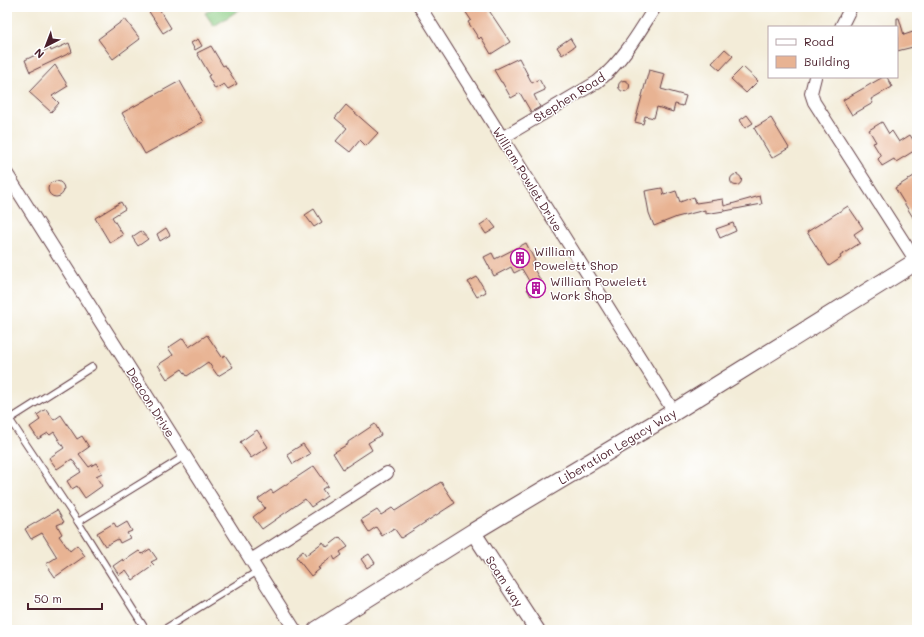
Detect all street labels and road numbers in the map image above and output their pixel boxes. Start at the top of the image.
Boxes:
street label: Stephen Road [530,68,608,125]
street label: William Powlet Drive [489,124,567,234]
street label: Deacon Drive [123,364,179,440]
street label: Liberation Legacy Way [555,404,679,488]
street label: Scam way [483,552,527,610]

